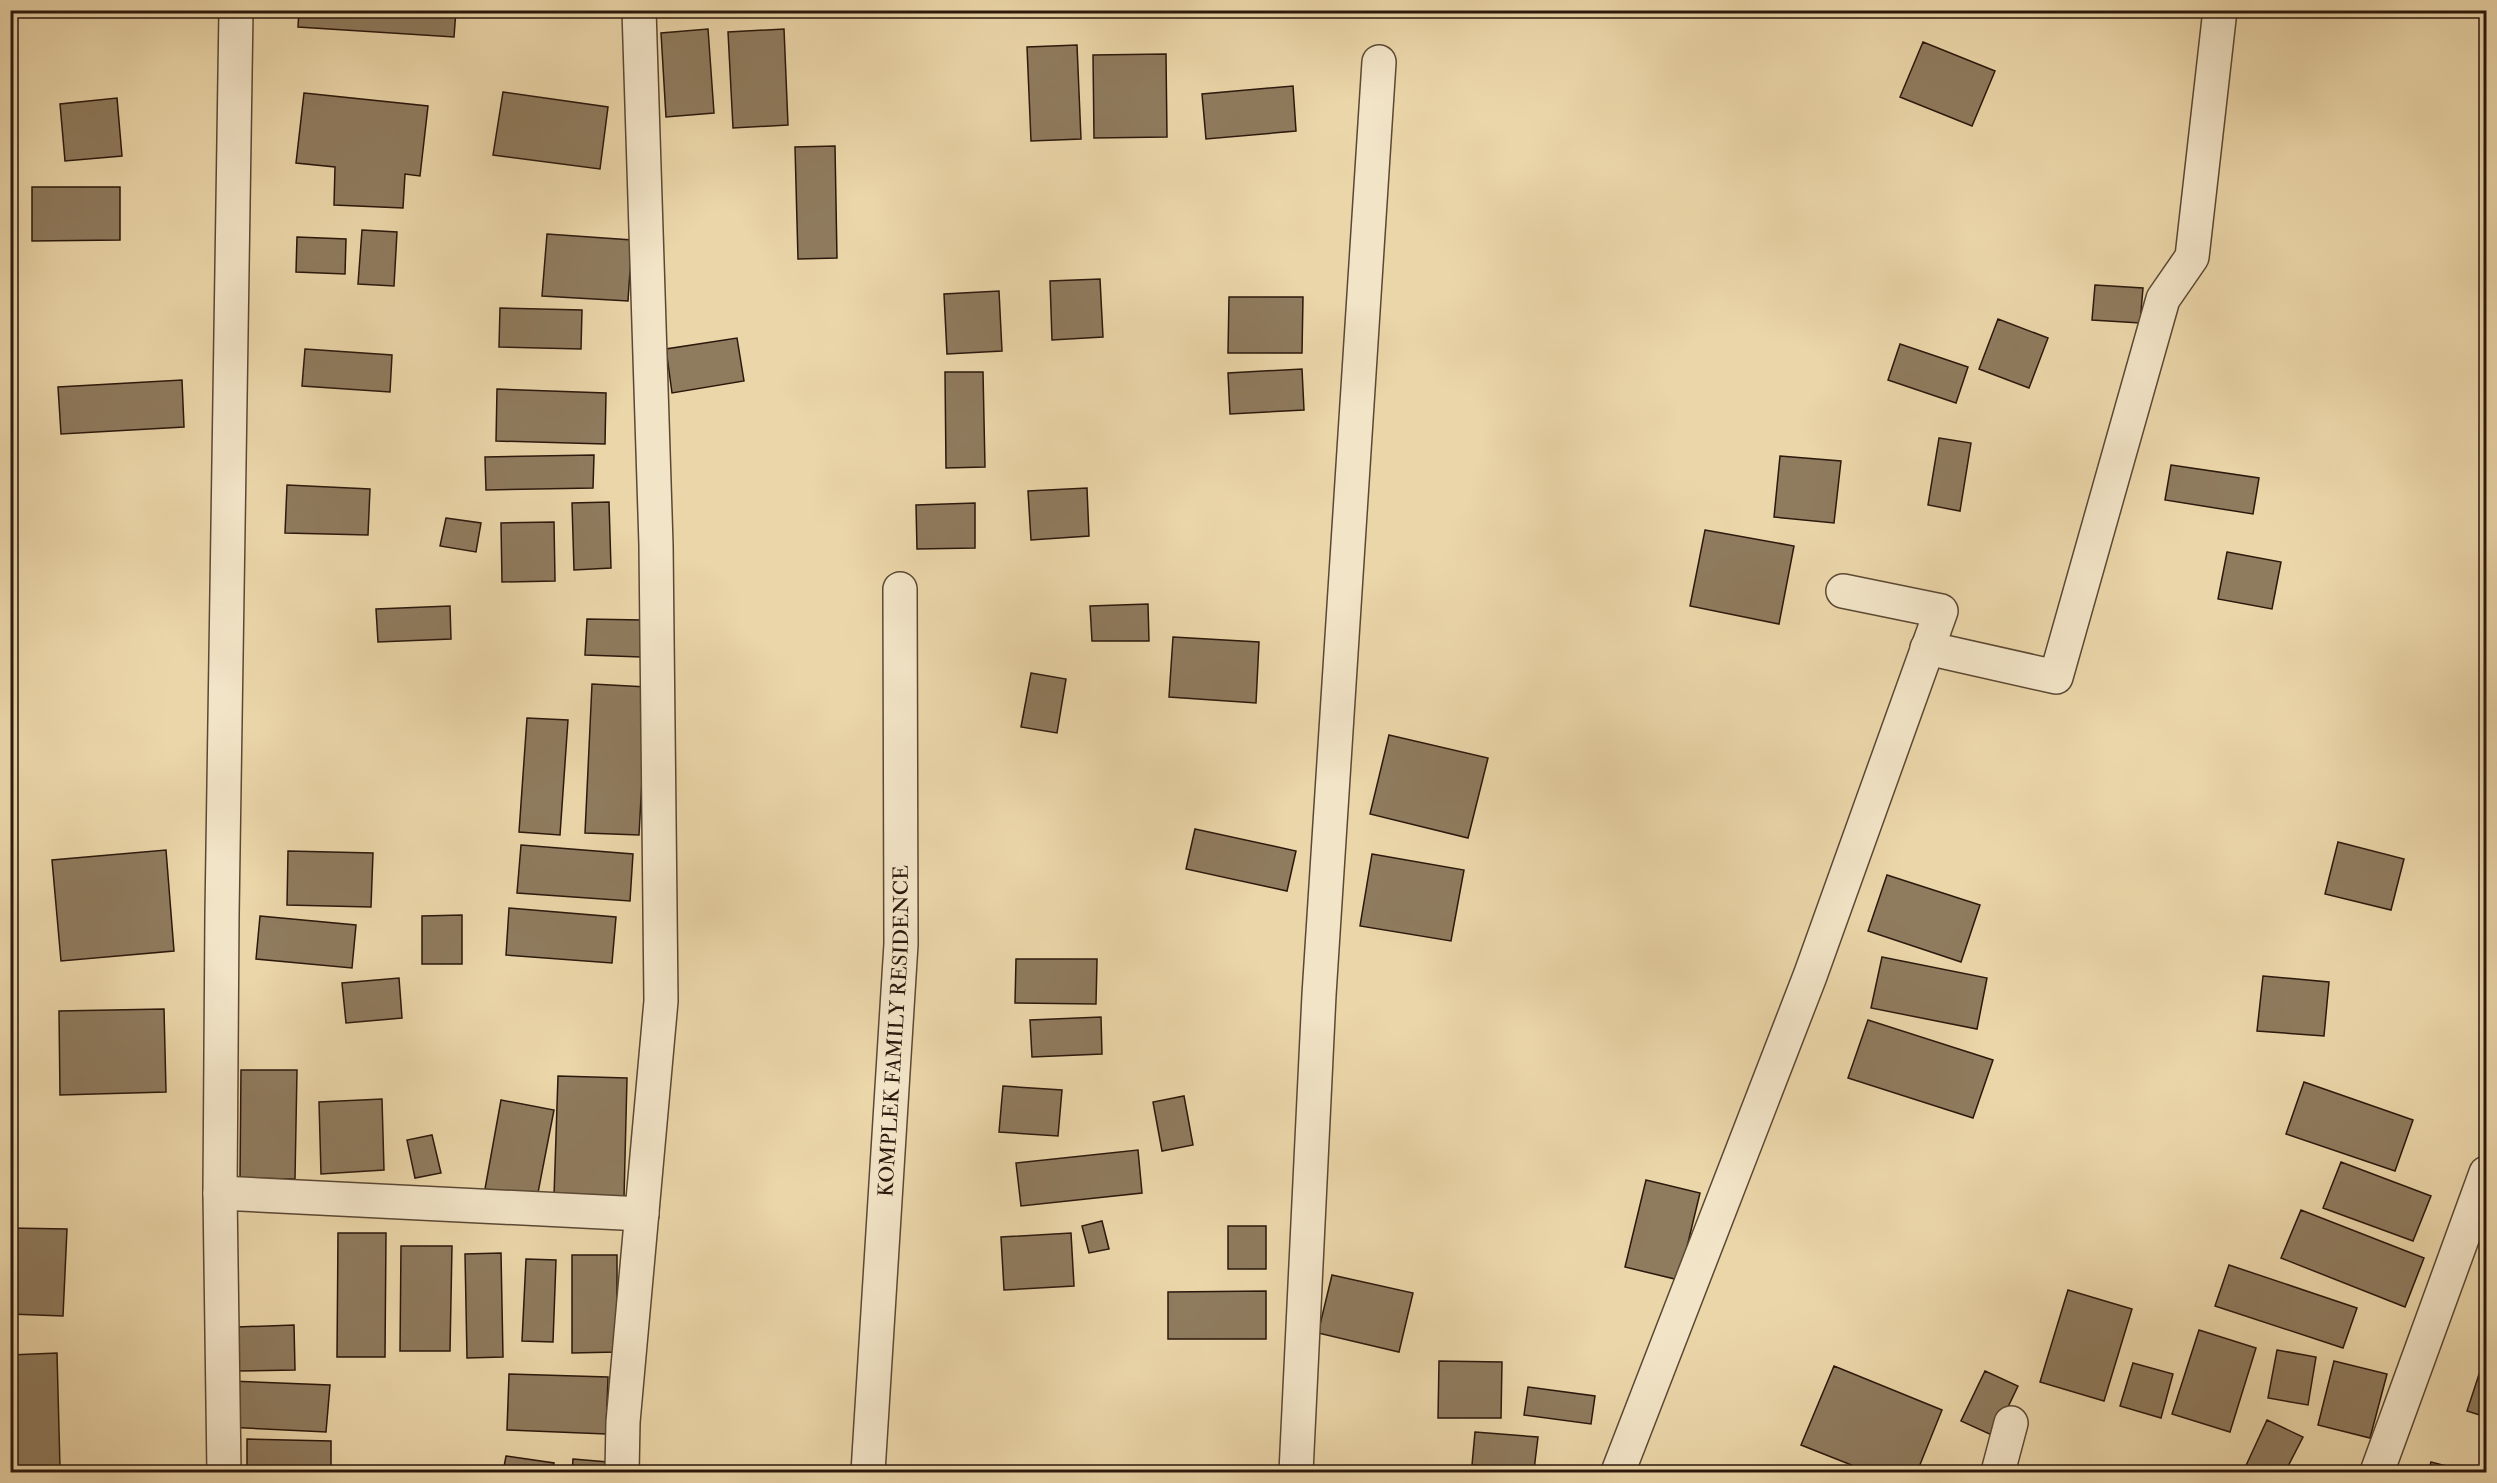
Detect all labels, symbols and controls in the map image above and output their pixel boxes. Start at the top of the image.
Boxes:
street label: KOMPLEK FAMILY RESIDENCE [872,865,915,1198]

